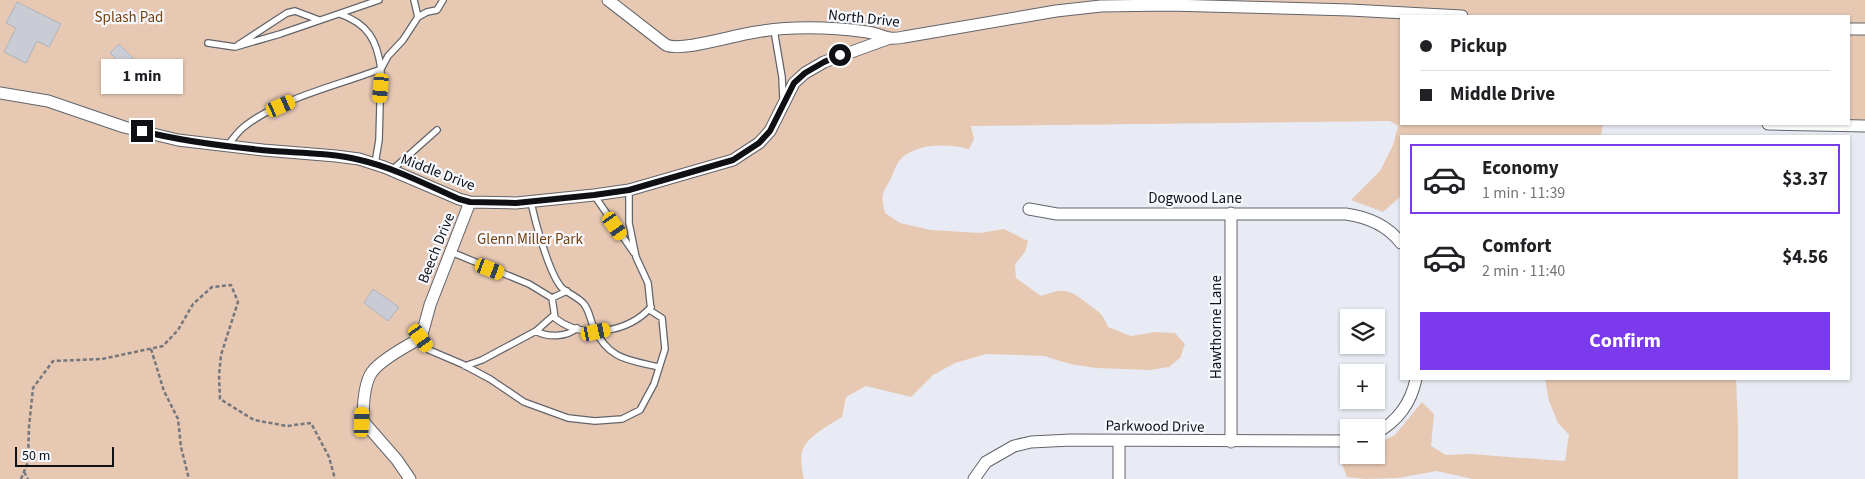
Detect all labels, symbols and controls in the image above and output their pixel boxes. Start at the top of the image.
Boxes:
street label: North Drive [827,4,901,33]
park label: Splash Pad [95,7,163,28]
text: Pickup [1450,33,1507,60]
route start [829,44,851,66]
callout: 1 min [101,58,183,94]
text: 1 min [123,65,161,87]
car [372,72,389,104]
text: Middle Drive [1450,81,1555,108]
car [264,93,297,119]
route end [131,120,153,142]
street label: Middle Drive [398,149,478,196]
text: Economy [1482,155,1559,182]
icon: car [1422,157,1467,202]
text: $3.37 [1782,166,1828,193]
text: 1 min · 11:39 [1482,182,1565,204]
street label: Dogwood Lane [1148,188,1242,209]
car [600,209,629,243]
street label: Beech Drive [413,210,460,287]
park label: Glenn Miller Park [477,229,583,250]
text: Comfort [1482,233,1552,260]
icon: car [1422,235,1467,280]
text: $4.56 [1782,244,1828,271]
car [473,257,506,281]
text: 2 min · 11:40 [1482,260,1565,282]
street label: Hawthorne Lane [1206,275,1227,379]
map controls [1340,309,1385,464]
button: layers [1340,309,1385,354]
button: Confirm [1420,312,1830,370]
car [406,321,435,355]
car [579,322,612,342]
button: + [1340,364,1385,409]
car [353,407,370,437]
street label: Parkwood Drive [1105,415,1205,438]
button: − [1340,419,1385,464]
scale bar [15,444,114,467]
text: 50 m [22,446,50,466]

